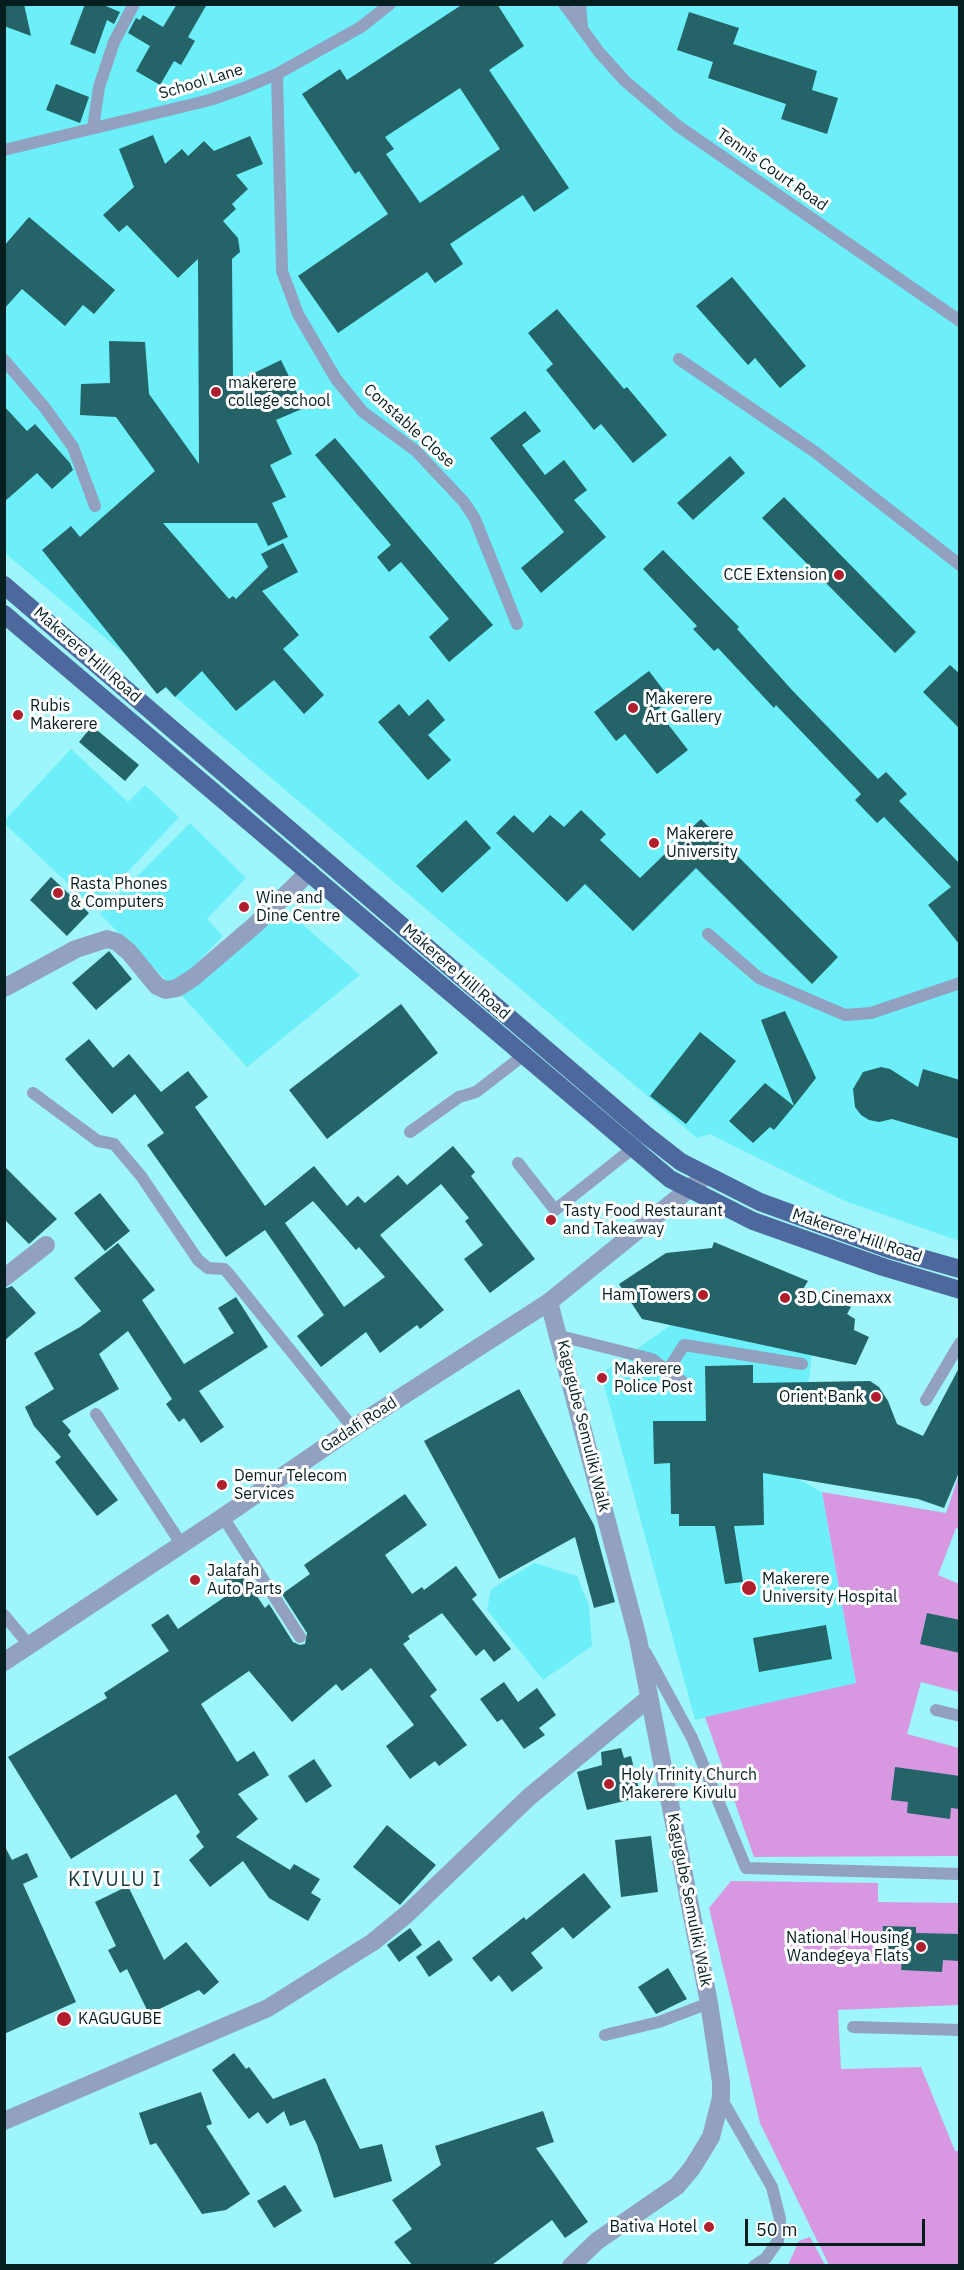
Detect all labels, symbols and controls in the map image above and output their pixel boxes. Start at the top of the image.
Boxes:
street label: School Lane [157,60,245,104]
street label: Tennis Court Road [713,125,831,215]
place label: makerere college school [228,373,330,411]
street label: Constable Close [360,380,458,472]
marker: makerere college school [209,385,223,399]
place label: CCE Extension [724,565,827,585]
marker: CCE Extension [832,568,846,582]
street label: Makerere Hill Road [29,603,145,707]
place label: Makerere Art Gallery [645,689,722,727]
place label: Rubis Makerere [30,696,98,734]
marker: Makerere Art Gallery [626,701,640,715]
marker: Rubis Makerere [11,708,25,722]
place label: Makerere University [666,824,738,862]
marker: Makerere University [647,836,661,850]
place label: Rasta Phones & Computers [70,874,168,912]
marker: Rasta Phones & Computers [51,886,65,900]
place label: Wine and Dine Centre [256,888,340,926]
marker: Wine and Dine Centre [237,900,251,914]
street label: Makerere Hill Road [398,920,514,1024]
place label: Tasty Food Restaurant and Takeaway [563,1201,723,1239]
street label: Makerere Hill Road [790,1205,924,1267]
marker: Tasty Food Restaurant and Takeaway [544,1213,558,1227]
place label: Ham Towers [602,1285,691,1305]
marker: Ham Towers [696,1288,710,1302]
place label: 3D Cinemaxx [797,1288,892,1308]
marker: 3D Cinemaxx [778,1291,792,1305]
street label: Kagugube Semuliki Walk [552,1338,614,1514]
place label: Makerere Police Post [614,1359,693,1397]
marker: Makerere Police Post [595,1371,609,1385]
place label: Orient Bank [779,1387,864,1407]
marker: Orient Bank [869,1390,883,1404]
street label: Gadafi Road [317,1393,401,1457]
place label: Demur Telecom Services [234,1466,347,1504]
marker: Demur Telecom Services [215,1478,229,1492]
place label: Jalafah Auto Parts [207,1561,282,1599]
place label: Makerere University Hospital [762,1569,897,1607]
marker: Jalafah Auto Parts [188,1573,202,1587]
marker: Makerere University Hospital [740,1579,758,1597]
place label: Holy Trinity Church Makerere Kivulu [621,1765,757,1803]
marker: Holy Trinity Church Makerere Kivulu [602,1777,616,1791]
street label: Kagugube Semuliki Walk [663,1812,715,1988]
district label: KIVULU I [68,1868,162,1892]
place label: National Housing Wandegeya Flats [786,1928,909,1966]
marker: National Housing Wandegeya Flats [914,1940,928,1954]
place label: KAGUGUBE [78,2009,162,2029]
marker: KAGUGUBE [55,2010,73,2028]
scale bar [748,2207,928,2245]
place label: Bativa Hotel [609,2217,697,2237]
text: 50 m [756,2218,798,2241]
marker: Bativa Hotel [702,2220,716,2234]

